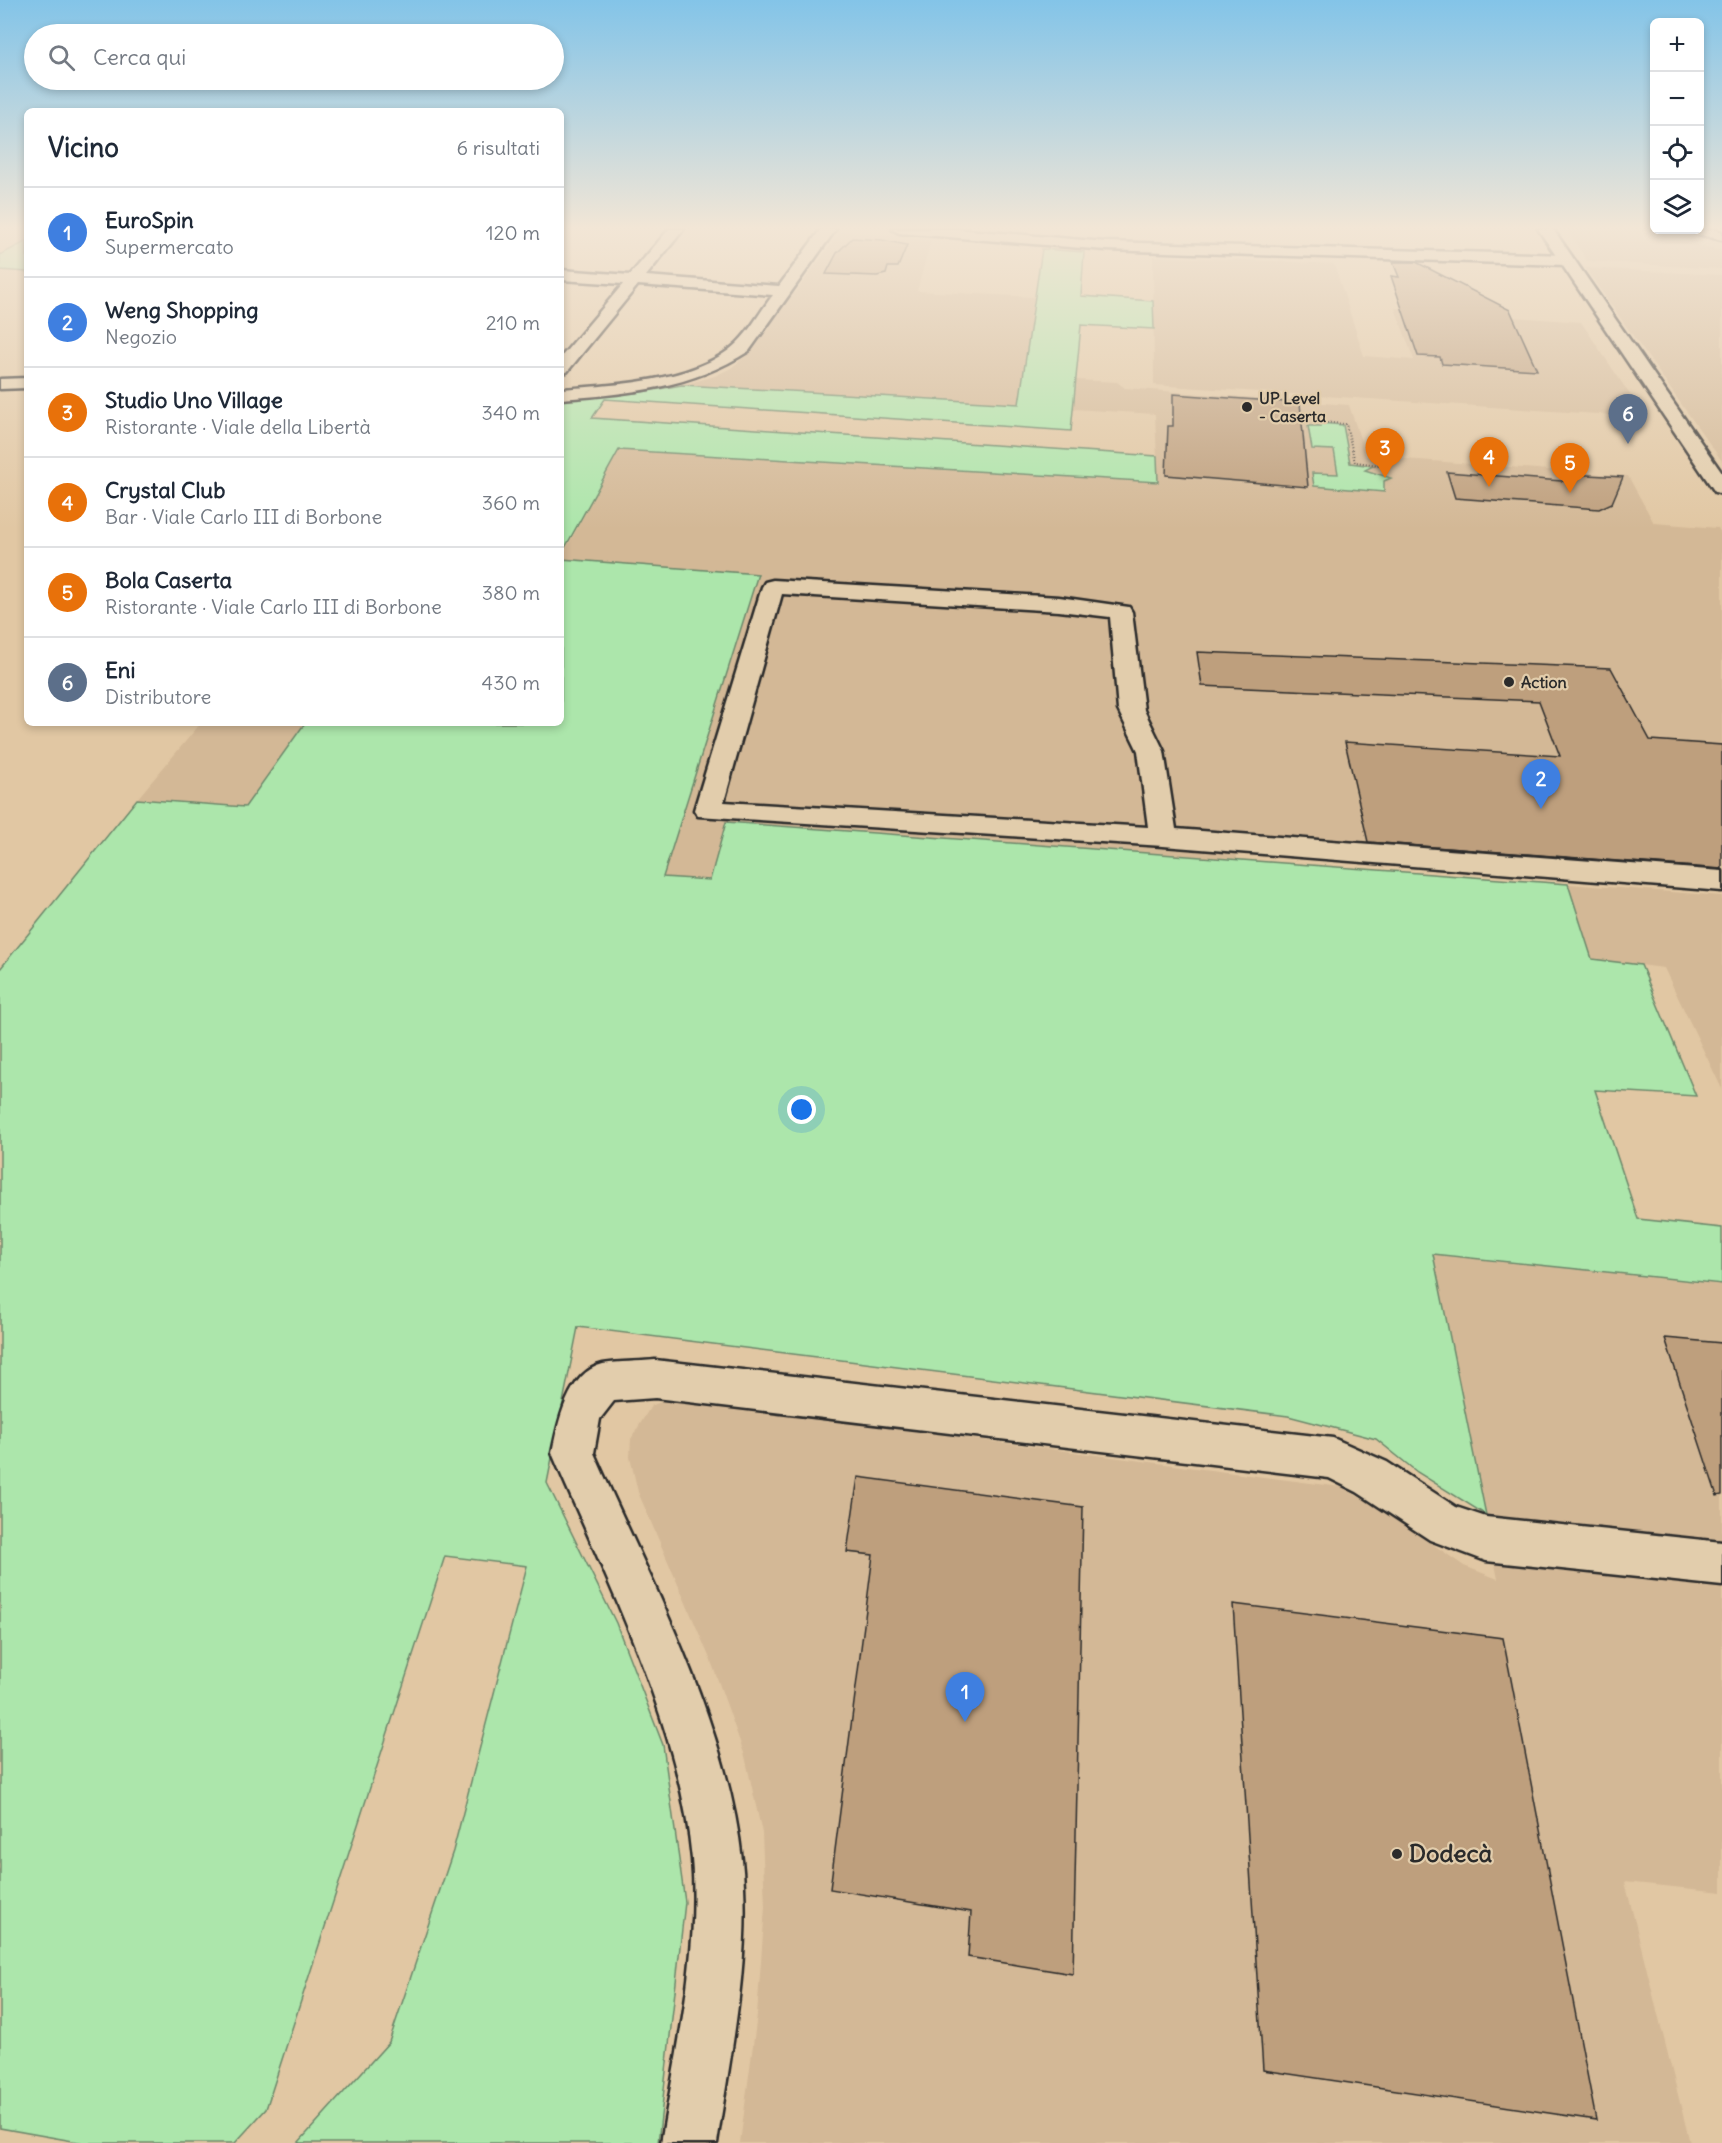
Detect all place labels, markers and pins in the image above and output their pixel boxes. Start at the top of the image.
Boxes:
place label: UP Level - Caserta [1259,388,1326,426]
pin: 6 [1608,394,1648,444]
marker: UP Level - Caserta [1240,400,1254,414]
pin: 3 [1366,428,1404,478]
pin: 4 [1470,438,1508,487]
pin: 5 [1550,444,1590,493]
place label: Action [1521,672,1567,692]
marker: Action [1502,675,1516,689]
pin: 2 [1522,760,1560,809]
pin: 1 [946,1672,984,1722]
place label: Dodecà [1409,1838,1492,1868]
marker: Dodecà [1390,1847,1404,1861]

